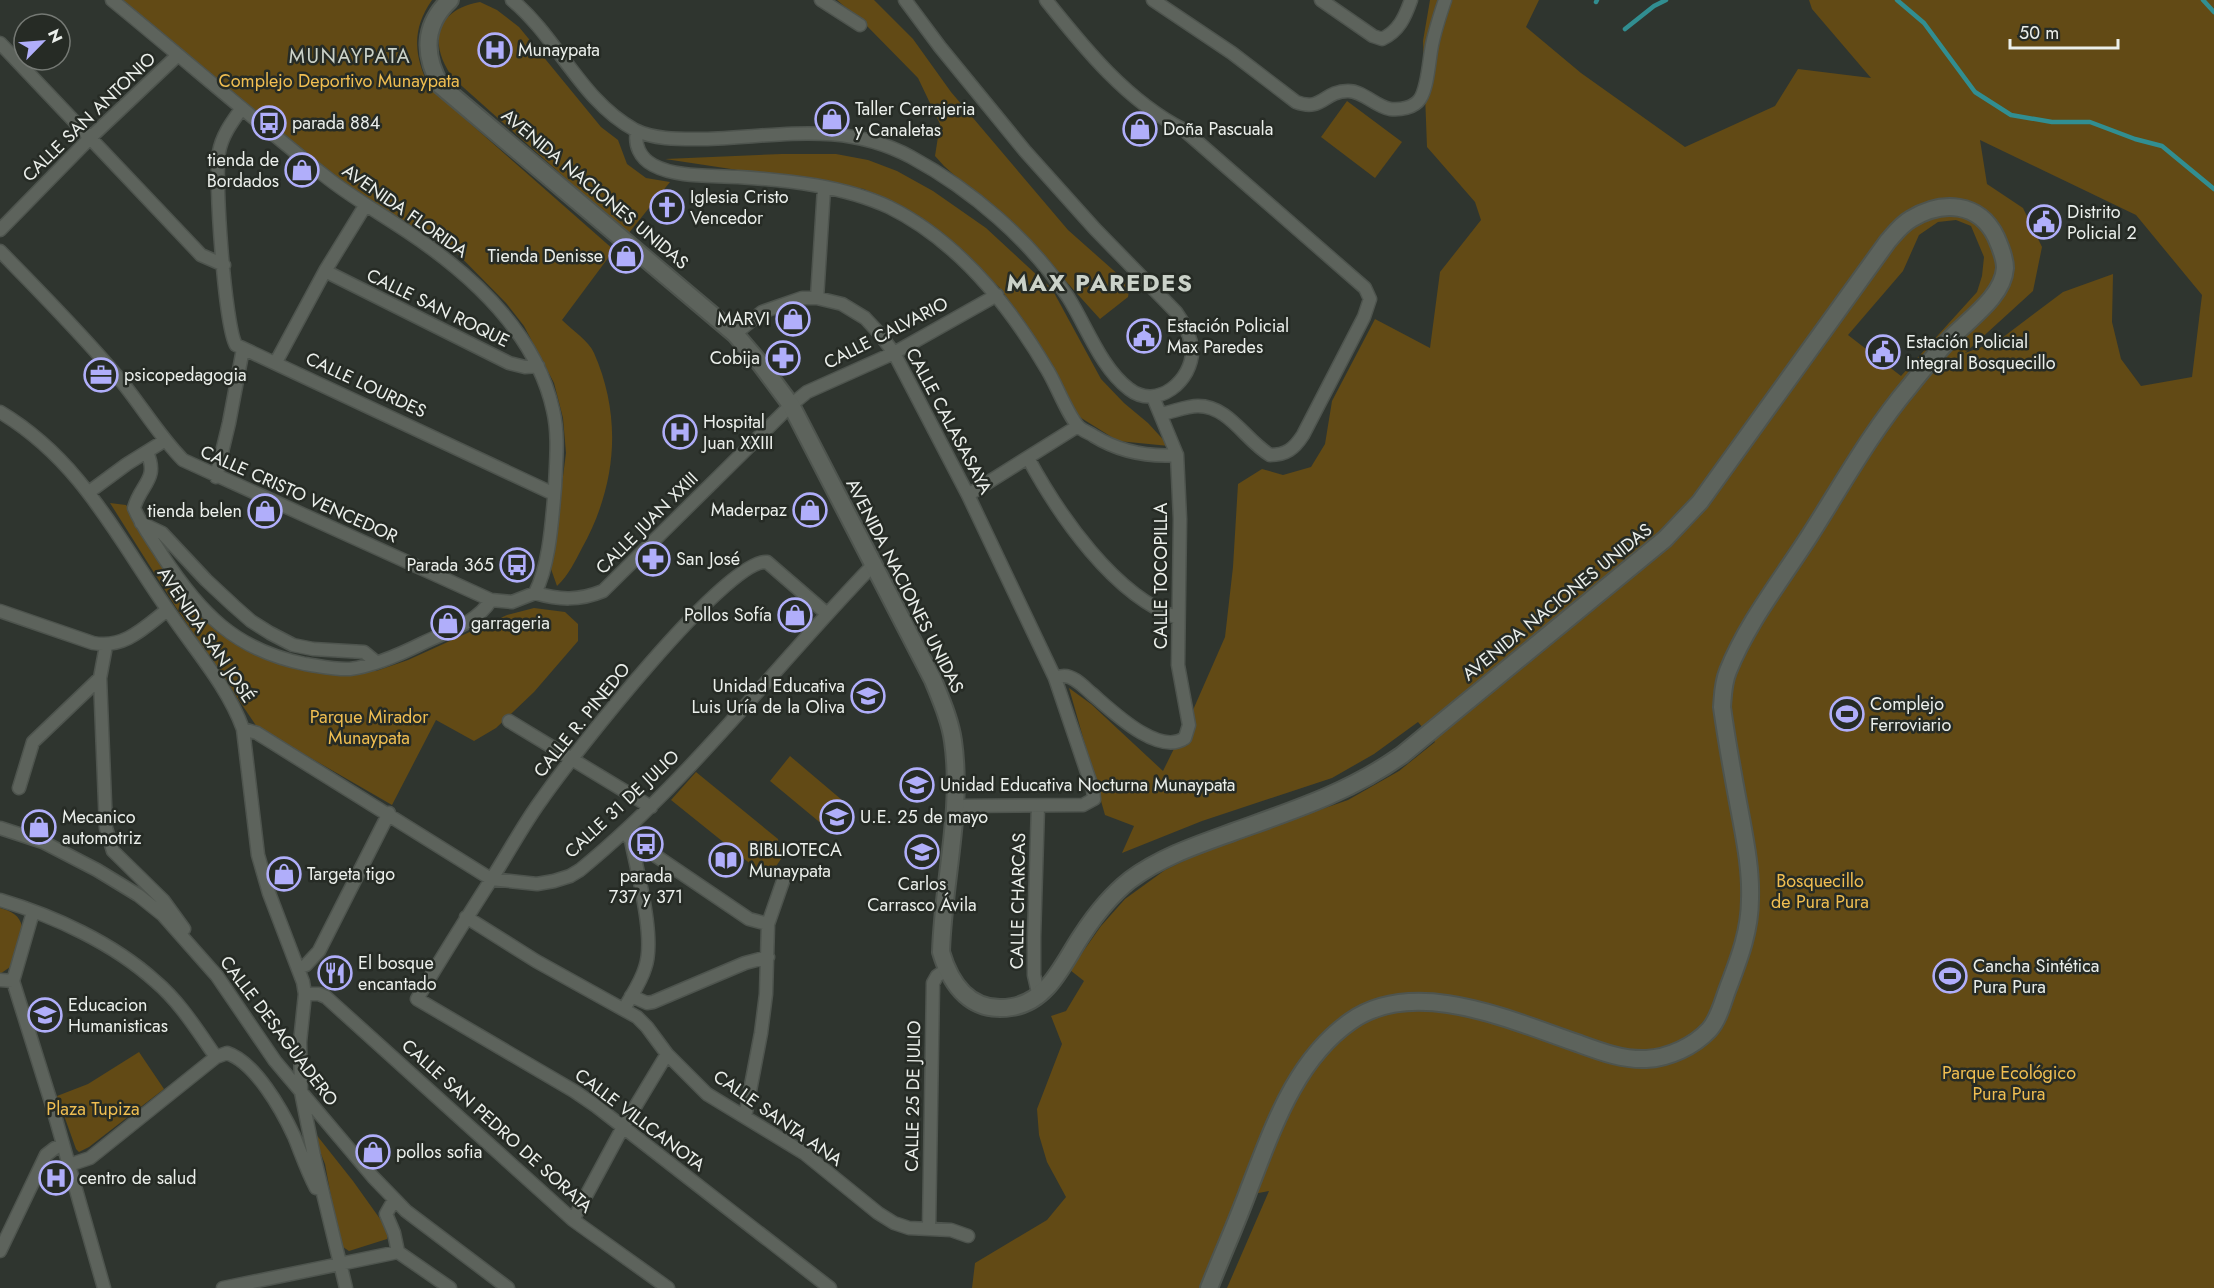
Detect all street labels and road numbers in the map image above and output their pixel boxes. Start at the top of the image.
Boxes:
street label: CALLE SAN ANTONIO [16,46,162,188]
street label: AVENIDA NACIONES UNIDAS [496,103,694,275]
street label: AVENIDA FLORIDA [337,158,473,264]
street label: CALLE SAN ROQUE [362,262,514,354]
street label: CALLE CALVARIO [819,290,953,376]
street label: CALLE CALASASAYA [899,343,999,499]
street label: CALLE LOURDES [301,346,431,424]
street label: CALLE CRISTO VENCEDOR [196,439,402,549]
street label: CALLE JUAN XXIII [590,466,704,580]
street label: AVENIDA NACIONES UNIDAS [839,474,971,698]
street label: CALLE TOCOPILLA [1148,503,1174,649]
street label: AVENIDA NACIONES UNIDAS [1456,517,1658,687]
street label: AVENIDA SAN JOSÉ [151,562,261,708]
street label: CALLE R. PINEDO [528,657,636,783]
street label: CALLE 31 DE JULIO [559,744,685,864]
street label: CALLE CHARCAS [1004,832,1032,969]
street label: CALLE DESAGUADERO [214,950,344,1112]
street label: CALLE 25 DE JULIO [899,1020,927,1172]
street label: CALLE SAN PEDRO DE SORATA [396,1033,598,1219]
street label: CALLE VILLCANOTA [569,1062,711,1178]
street label: CALLE SANTA ANA [708,1064,848,1173]

